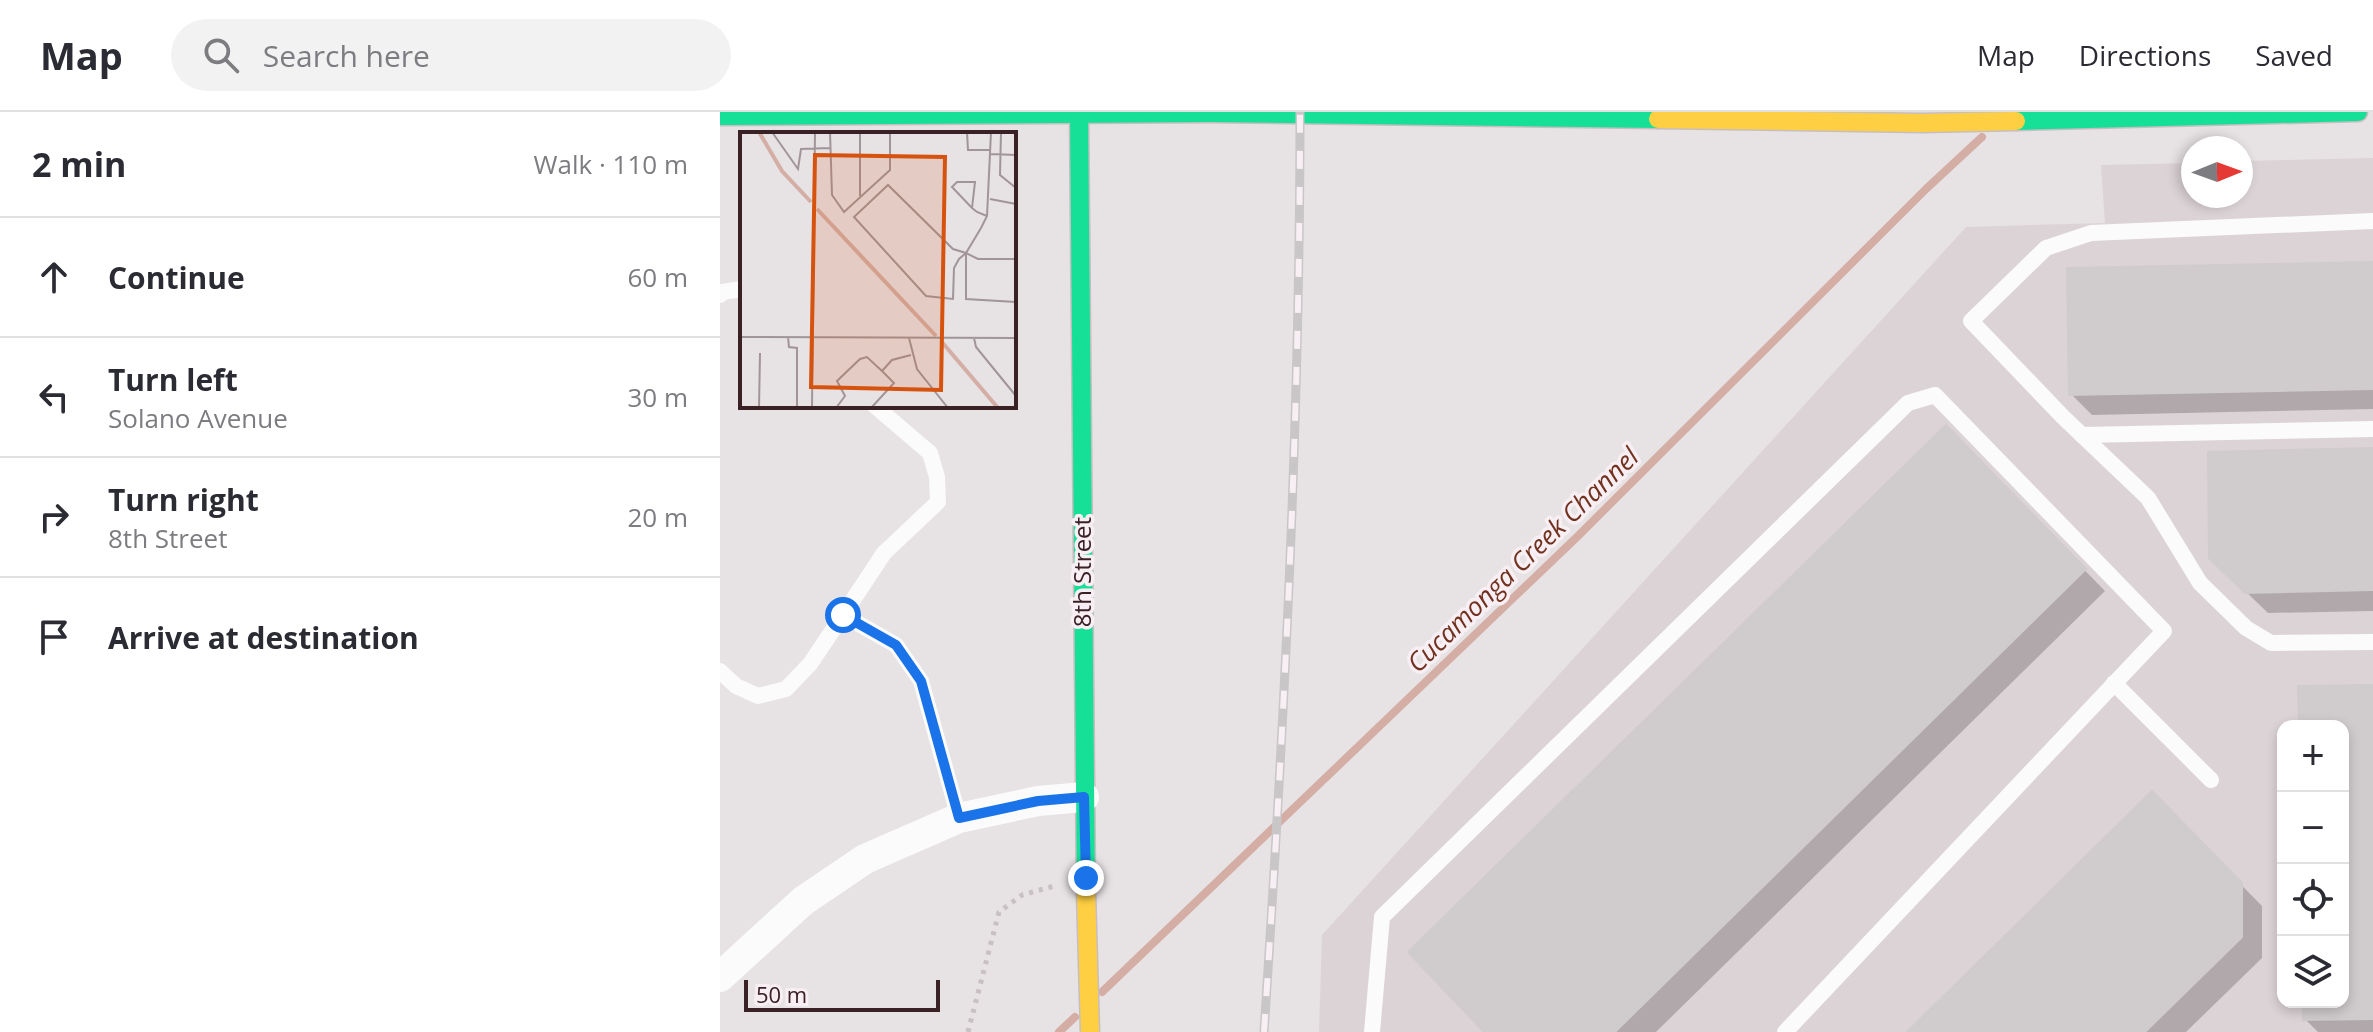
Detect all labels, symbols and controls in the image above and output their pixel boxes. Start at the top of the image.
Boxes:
search box [171,19,731,91]
text: Map [40,29,123,81]
icon: search [199,33,243,77]
text: Search here [263,35,430,76]
text: Map [1977,36,2035,74]
text: Directions [2079,36,2211,74]
text: Saved [2255,36,2333,74]
inset map [740,132,1016,408]
north arrow [2181,136,2253,208]
text: 2 min [32,141,126,187]
text: Walk · 110 m [534,146,688,182]
icon: ahead [32,255,76,299]
text: Continue [108,257,245,298]
text: 60 m [627,259,688,295]
text: Turn left [108,359,238,400]
icon: left [32,375,76,419]
text: 30 m [627,379,688,415]
text: Solano Avenue [108,400,288,436]
water label: Cucamonga Creek Channel [1399,438,1647,680]
text: Turn right [108,479,259,520]
icon: right [32,495,76,539]
text: 20 m [627,499,688,535]
street label: 8th Street [1065,517,1098,627]
text: 8th Street [108,520,227,556]
route start [825,597,861,633]
icon: arrive [32,615,76,659]
text: Arrive at destination [108,617,419,658]
map controls [2277,720,2349,1008]
button: + [2277,720,2349,792]
button: − [2277,792,2349,864]
route end [1068,860,1104,896]
button: locate [2277,864,2349,936]
button: layers [2277,936,2349,1008]
scale bar [744,976,940,1012]
text: 50 m [756,979,807,1009]

